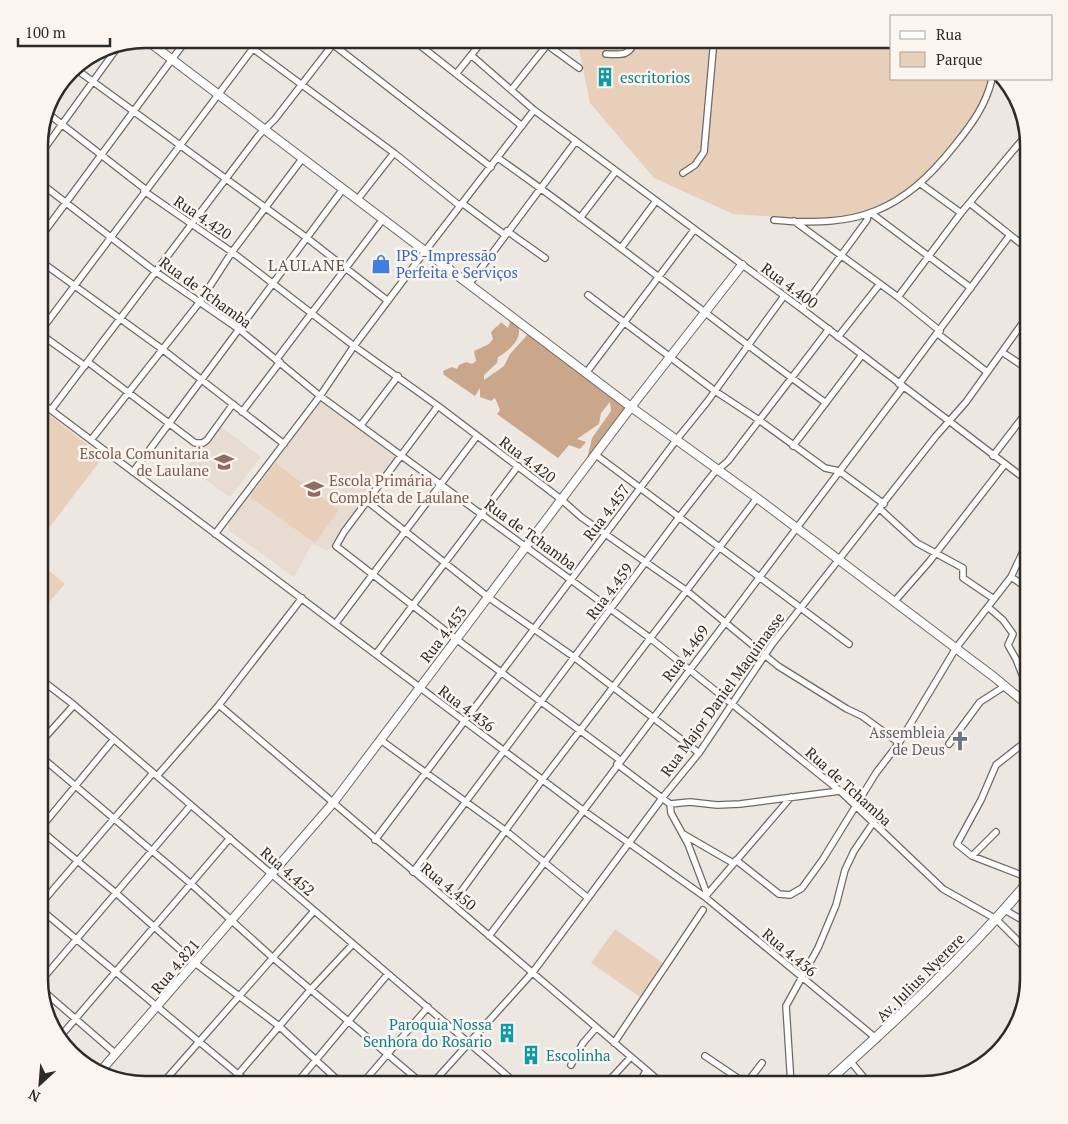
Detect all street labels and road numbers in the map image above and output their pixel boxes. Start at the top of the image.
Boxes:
street label: Rua 4.420 [170,190,236,244]
street label: Rua de Tchamba [156,252,256,332]
street label: Rua 4.400 [758,258,822,312]
street label: Rua 4.420 [496,431,560,487]
street label: Rua 4.457 [578,480,634,544]
street label: Rua de Tchamba [481,494,581,574]
street label: Rua 4.459 [581,559,637,623]
street label: Rua 4.453 [415,602,471,666]
street label: Rua Major Daniel Maquinasse [656,608,788,780]
street label: Rua 4.469 [657,621,713,685]
street label: Rua 4.436 [435,680,499,736]
street label: Rua de Tchamba [802,742,897,830]
street label: Rua 4.452 [257,842,319,900]
street label: Rua 4.450 [417,858,481,914]
street label: Rua 4.436 [758,923,822,981]
street label: Av. Julius Nyerere [871,928,969,1026]
street label: Rua 4.821 [146,934,204,998]

